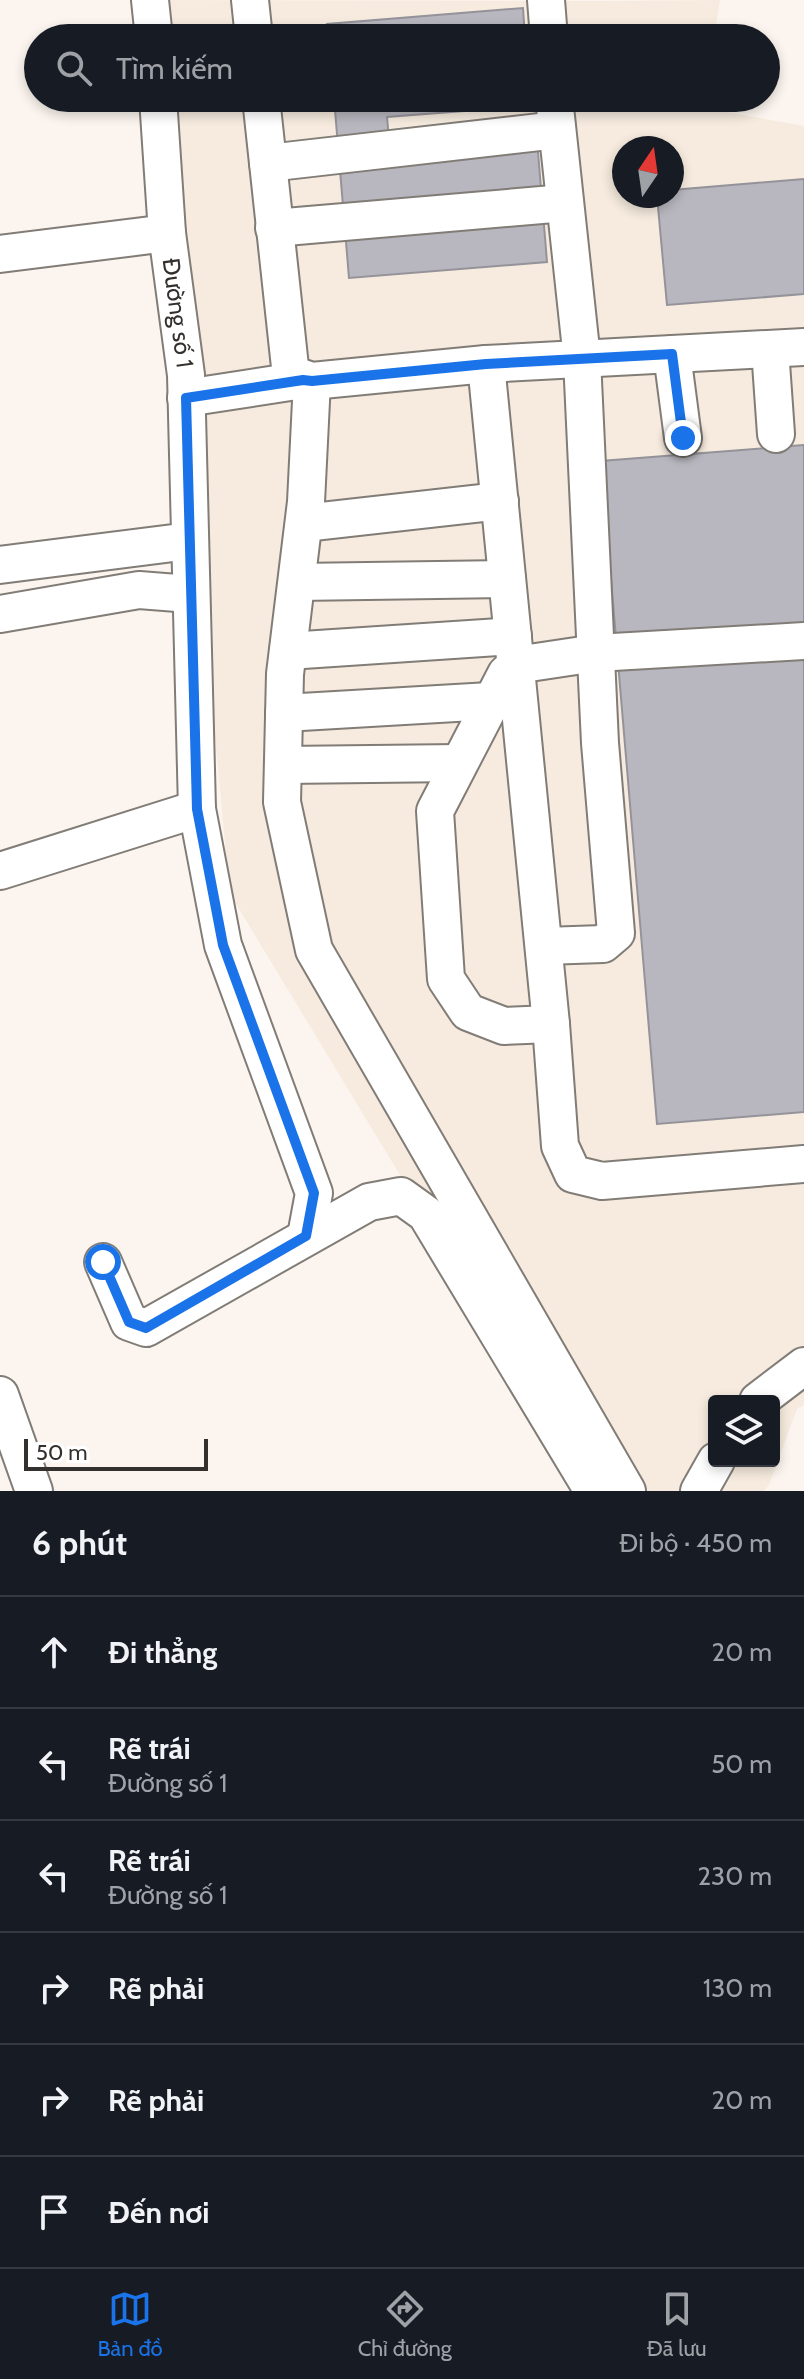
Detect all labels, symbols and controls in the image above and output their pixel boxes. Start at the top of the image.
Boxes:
search box [24,24,780,112]
icon: search [52,46,96,90]
text: Tìm kiếm [116,50,233,87]
north arrow [612,136,684,208]
street label: Đường số 1 [157,256,200,370]
route end [665,420,701,456]
route start [85,1244,121,1280]
map controls [708,1395,780,1467]
button: layers [708,1395,780,1467]
scale bar [24,1435,208,1471]
text: 50 m [36,1439,88,1466]
text: 6 phút [32,1522,127,1564]
text: Đi bộ · 450 m [619,1527,772,1559]
icon: ahead [32,1630,76,1674]
text: Đi thẳng [108,1634,217,1671]
text: 20 m [712,1636,772,1668]
text: Rẽ trái [108,1730,191,1767]
icon: left [32,1742,76,1786]
text: 50 m [711,1748,772,1780]
text: Đường số 1 [108,1767,228,1799]
text: Rẽ trái [108,1842,191,1879]
icon: left [32,1854,76,1898]
text: 230 m [698,1860,772,1892]
text: Đường số 1 [108,1879,228,1911]
icon: right [32,1966,76,2010]
text: Rẽ phải [108,1970,204,2007]
text: 130 m [703,1972,772,2004]
icon: right [32,2078,76,2122]
text: Rẽ phải [108,2082,204,2119]
text: 20 m [712,2084,772,2116]
icon: arrive [32,2190,76,2234]
text: Đến nơi [108,2194,210,2231]
tab: Bản đồ [97,2287,163,2362]
tab: Chỉ đường [358,2287,452,2362]
tab: Đã lưu [647,2287,707,2362]

